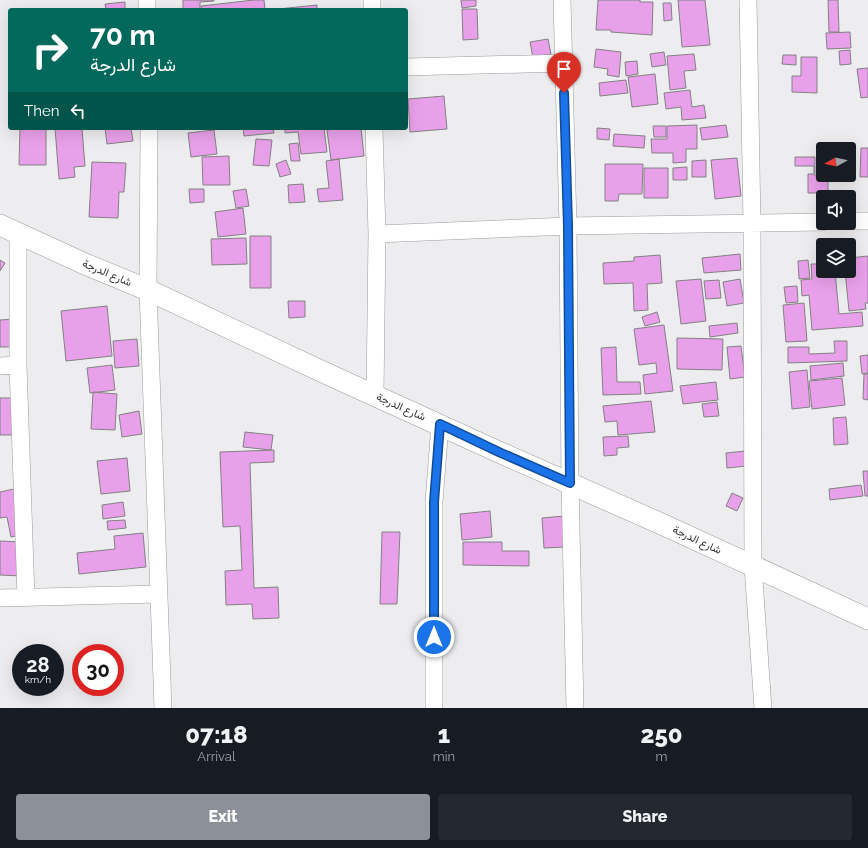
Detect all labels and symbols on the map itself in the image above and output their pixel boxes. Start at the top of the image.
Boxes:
pin [547,52,581,93]
north arrow [816,142,856,182]
street label: شارع الدرجة [80,257,134,290]
street label: شارع الدرجة [374,390,428,425]
street label: شارع الدرجة [670,523,724,558]
position arrow [413,616,455,658]
speed limit sign: 30 [72,644,124,696]

